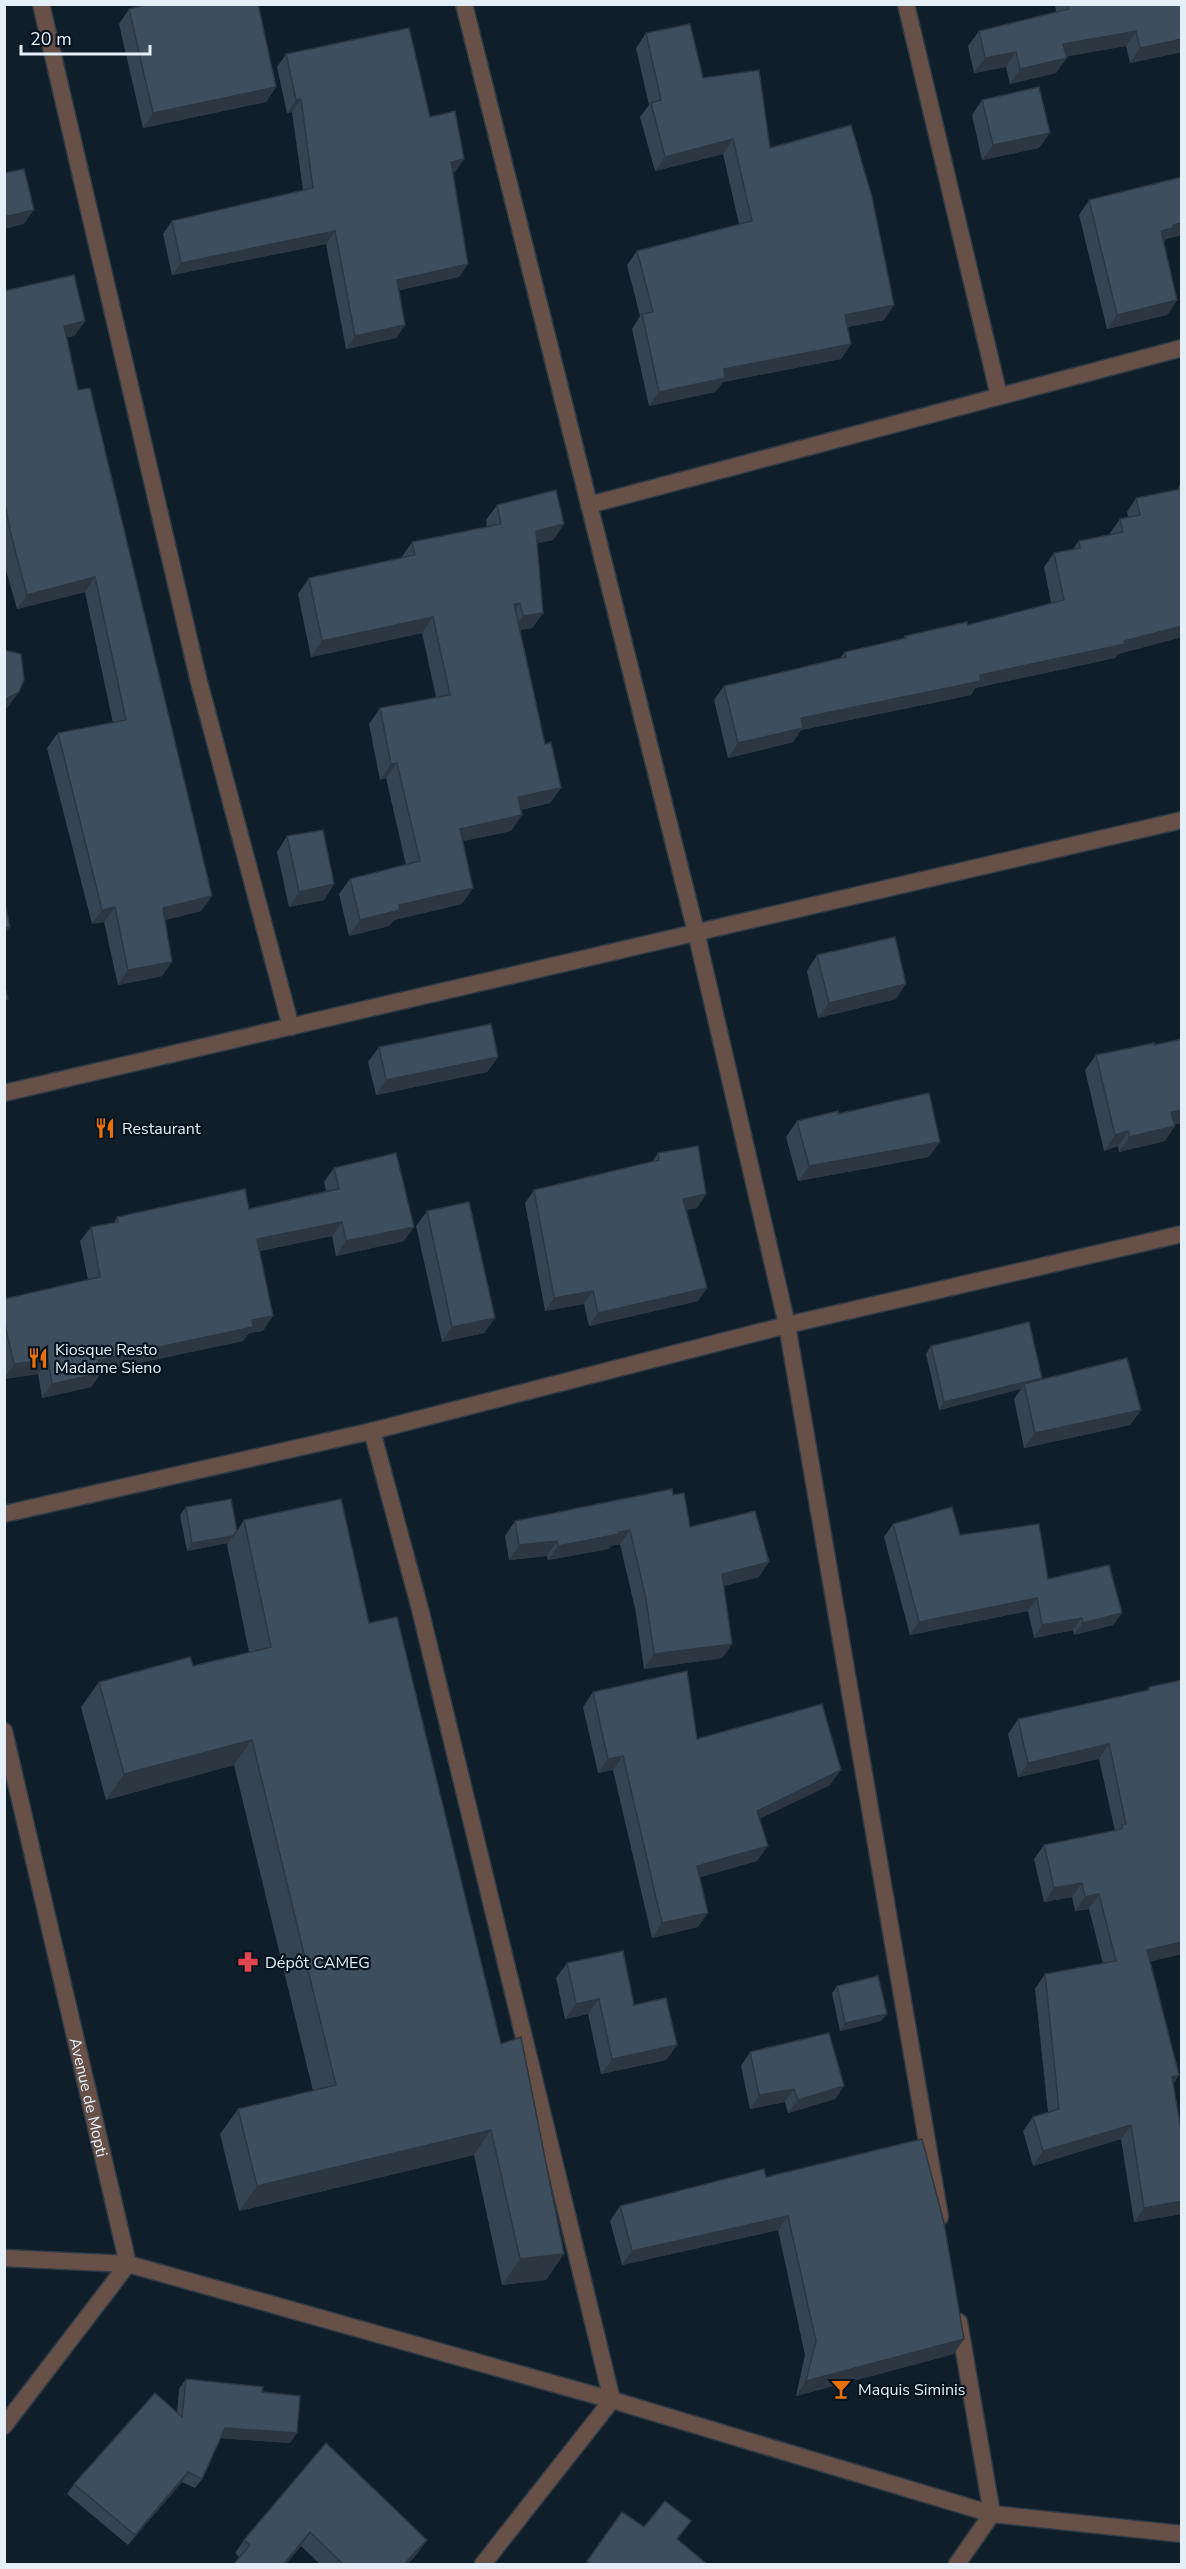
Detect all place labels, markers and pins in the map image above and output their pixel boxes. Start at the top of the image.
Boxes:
restaurant icon: Restaurant [93,1116,117,1140]
place label: Restaurant [122,1118,201,1140]
place label: Kiosque Resto Madame Sieno [55,1339,161,1379]
restaurant icon: Kiosque Resto Madame Sieno [26,1346,50,1370]
pharmacy icon: Dépôt CAMEG [236,1950,260,1974]
place label: Dépôt CAMEG [265,1952,370,1974]
bar icon: Maquis Siminis [829,2377,853,2401]
place label: Maquis Siminis [858,2379,965,2401]

